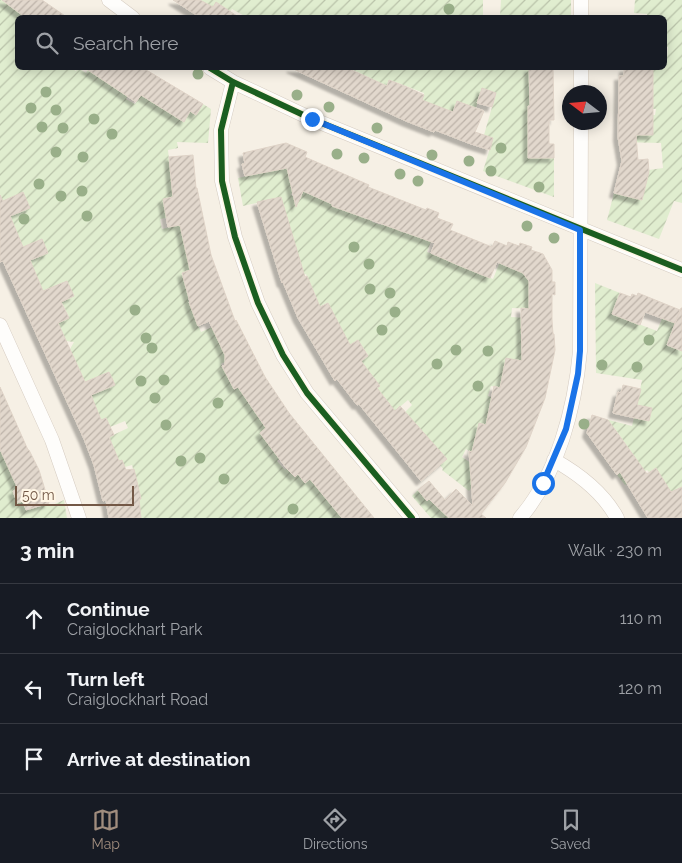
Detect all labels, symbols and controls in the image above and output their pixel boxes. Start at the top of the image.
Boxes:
search box [15,15,667,70]
icon: search [33,29,61,57]
text: Search here [73,32,179,54]
north arrow [562,85,607,130]
route end [301,108,324,131]
route start [532,472,555,495]
scale bar [15,483,134,506]
text: 50 m [22,487,55,503]
text: 3 min [20,538,74,563]
text: Walk · 230 m [568,541,662,560]
text: Continue [67,598,150,620]
icon: ahead [20,605,48,633]
text: 110 m [620,609,662,628]
text: Craiglockhart Park [67,620,203,639]
text: Turn left [67,668,144,690]
icon: left [20,675,48,703]
text: 120 m [618,679,662,698]
text: Craiglockhart Road [67,690,208,709]
icon: arrive [20,745,48,773]
text: Arrive at destination [67,748,251,770]
tab: Map [91,806,120,852]
tab: Directions [303,806,368,852]
tab: Saved [550,806,591,852]

